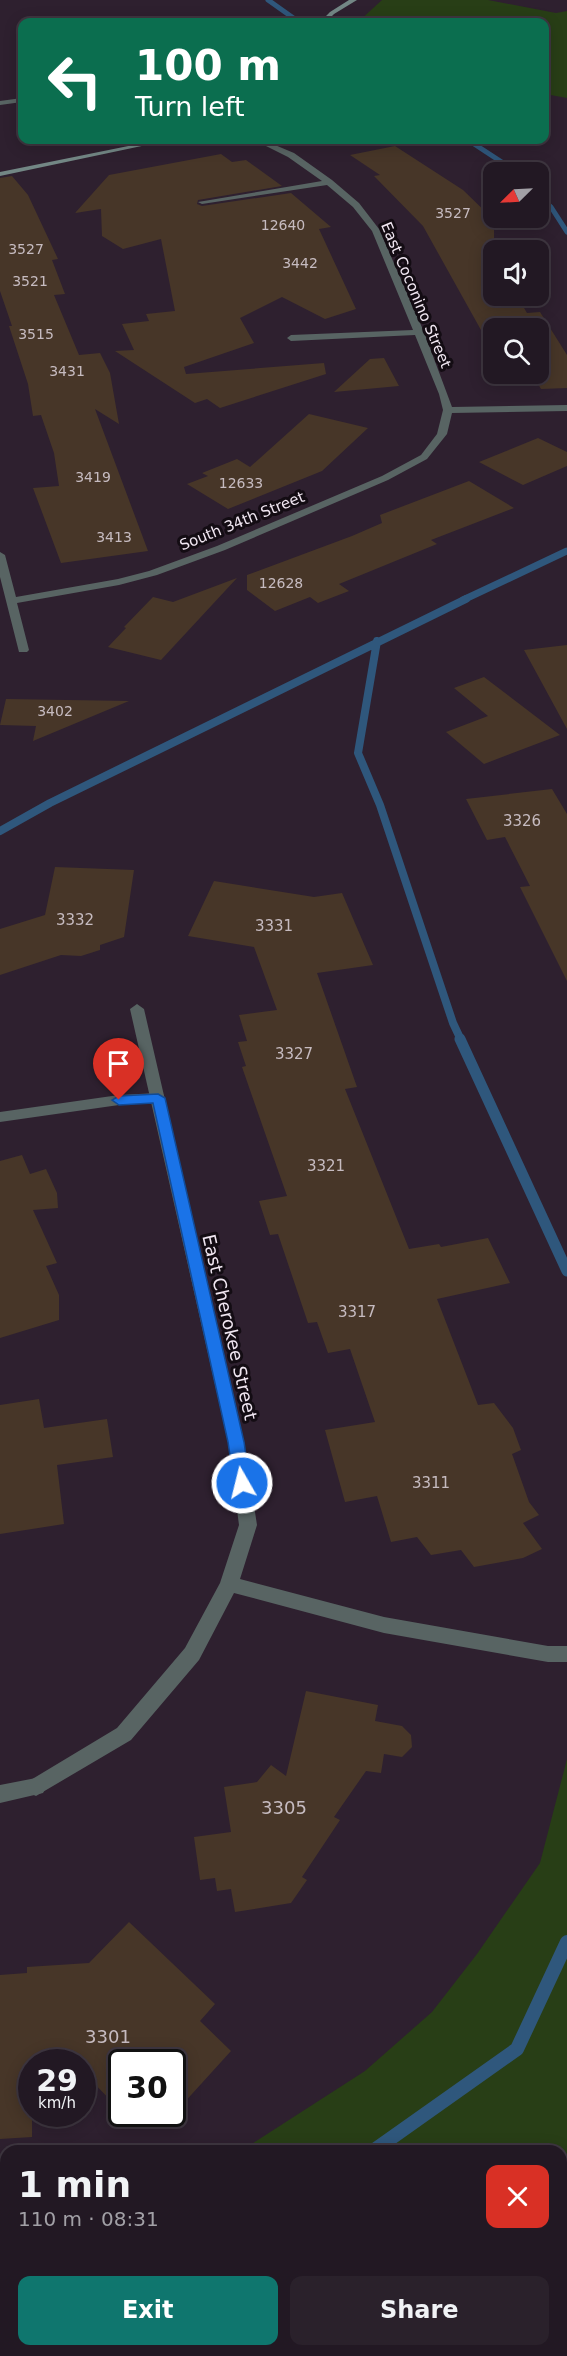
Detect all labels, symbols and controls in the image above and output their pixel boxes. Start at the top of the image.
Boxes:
text: 100 m [135,41,281,90]
icon: left [36,42,114,120]
text: Turn left [135,91,245,122]
north arrow [483,162,549,228]
map controls [483,162,549,384]
house number: 3527 [435,205,471,221]
house number: 12640 [261,217,305,233]
street label: East Coconino Street [377,219,455,371]
button: sound [483,240,549,306]
house number: 3527 [8,241,44,257]
house number: 3442 [282,255,318,271]
house number: 3521 [12,273,48,289]
button: search [483,318,549,384]
house number: 3515 [18,326,54,342]
house number: 3431 [49,363,85,379]
house number: 3419 [75,469,111,485]
house number: 12633 [219,475,263,491]
street label: South 34th Street [177,488,307,554]
house number: 3413 [96,529,132,545]
house number: 12628 [259,575,303,591]
house number: 3402 [37,703,73,719]
house number: 3326 [503,812,541,830]
house number: 3332 [56,911,94,929]
house number: 3331 [255,917,293,935]
pin [93,1038,144,1100]
house number: 3327 [275,1045,313,1063]
icon: arrive [102,1047,135,1080]
house number: 3321 [307,1157,345,1175]
street label: East Cherokee Street [198,1232,262,1422]
house number: 3317 [338,1303,376,1321]
position arrow [210,1451,274,1515]
house number: 3311 [412,1474,450,1492]
house number: 3305 [261,1797,307,1818]
house number: 3301 [85,2026,131,2047]
speed limit sign: 30 [108,2049,186,2127]
text: 29 [36,2063,78,2098]
text: km/h [38,2094,76,2112]
text: 1 min [18,2164,131,2205]
button: close [486,2165,549,2228]
text: 110 m · 08:31 [18,2207,159,2231]
button: Exit [18,2276,278,2345]
button: Share [290,2276,549,2345]

